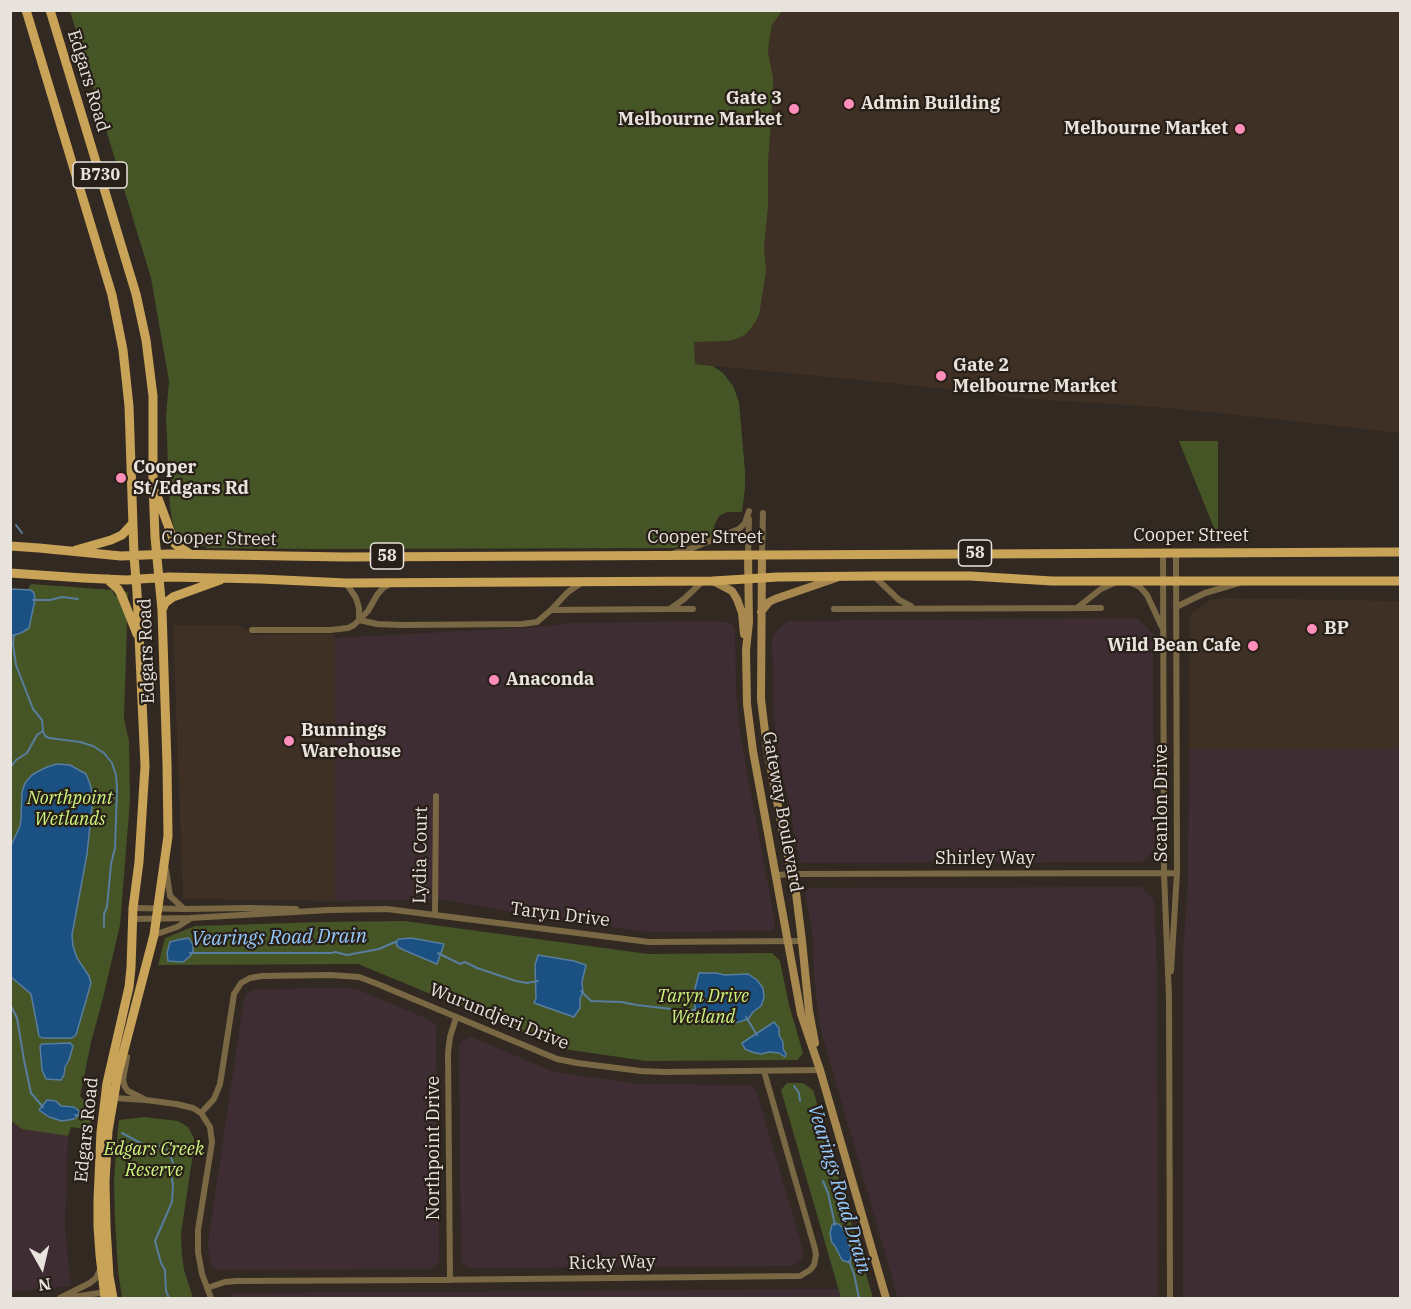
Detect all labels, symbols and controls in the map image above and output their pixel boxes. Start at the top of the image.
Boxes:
street label: Edgars Road [62,27,114,135]
place label: Gate 3 Melbourne Market [618,88,782,130]
place label: Admin Building [861,93,1000,115]
marker: Admin Building [842,97,856,111]
marker: Gate 3 Melbourne Market [787,102,801,116]
place label: Melbourne Market [1064,118,1228,140]
marker: Melbourne Market [1233,122,1247,136]
road number: B730 [73,162,127,188]
place label: Gate 2 Melbourne Market [953,355,1117,398]
marker: Gate 2 Melbourne Market [934,369,948,383]
place label: Cooper St/Edgars Rd [133,457,249,500]
marker: Cooper St/Edgars Rd [114,471,128,485]
street label: Cooper Street [1133,525,1249,547]
street label: Cooper Street [161,527,277,551]
street label: Cooper Street [647,527,763,549]
road number: 58 [958,540,992,566]
road number: 58 [370,543,404,569]
street label: Edgars Road [134,598,160,704]
place label: BP [1324,618,1349,640]
marker: BP [1305,622,1319,636]
place label: Wild Bean Cafe [1107,635,1241,657]
marker: Wild Bean Cafe [1246,639,1260,653]
place label: Anaconda [506,669,594,691]
marker: Anaconda [487,673,501,687]
place label: Bunnings Warehouse [301,720,401,762]
street label: Gateway Boulevard [757,730,807,894]
marker: Bunnings Warehouse [282,734,296,748]
street label: Scanlon Drive [1151,744,1173,862]
park label: Northpoint Wetlands [27,788,113,830]
street label: Lydia Court [409,806,433,904]
street label: Shirley Way [935,848,1035,870]
street label: Taryn Drive [509,898,611,932]
water label: Vearings Road Drain [191,924,367,952]
street label: Wurundjeri Drive [426,979,572,1055]
park label: Taryn Drive Wetland [657,986,749,1028]
street label: Edgars Road [71,1076,103,1184]
street label: Northpoint Drive [423,1076,445,1220]
water label: Vearings Road Drain [802,1101,876,1277]
park label: Edgars Creek Reserve [104,1139,204,1182]
north arrow [12,1237,72,1297]
street label: Ricky Way [568,1251,656,1275]
text: N [37,1274,52,1296]

